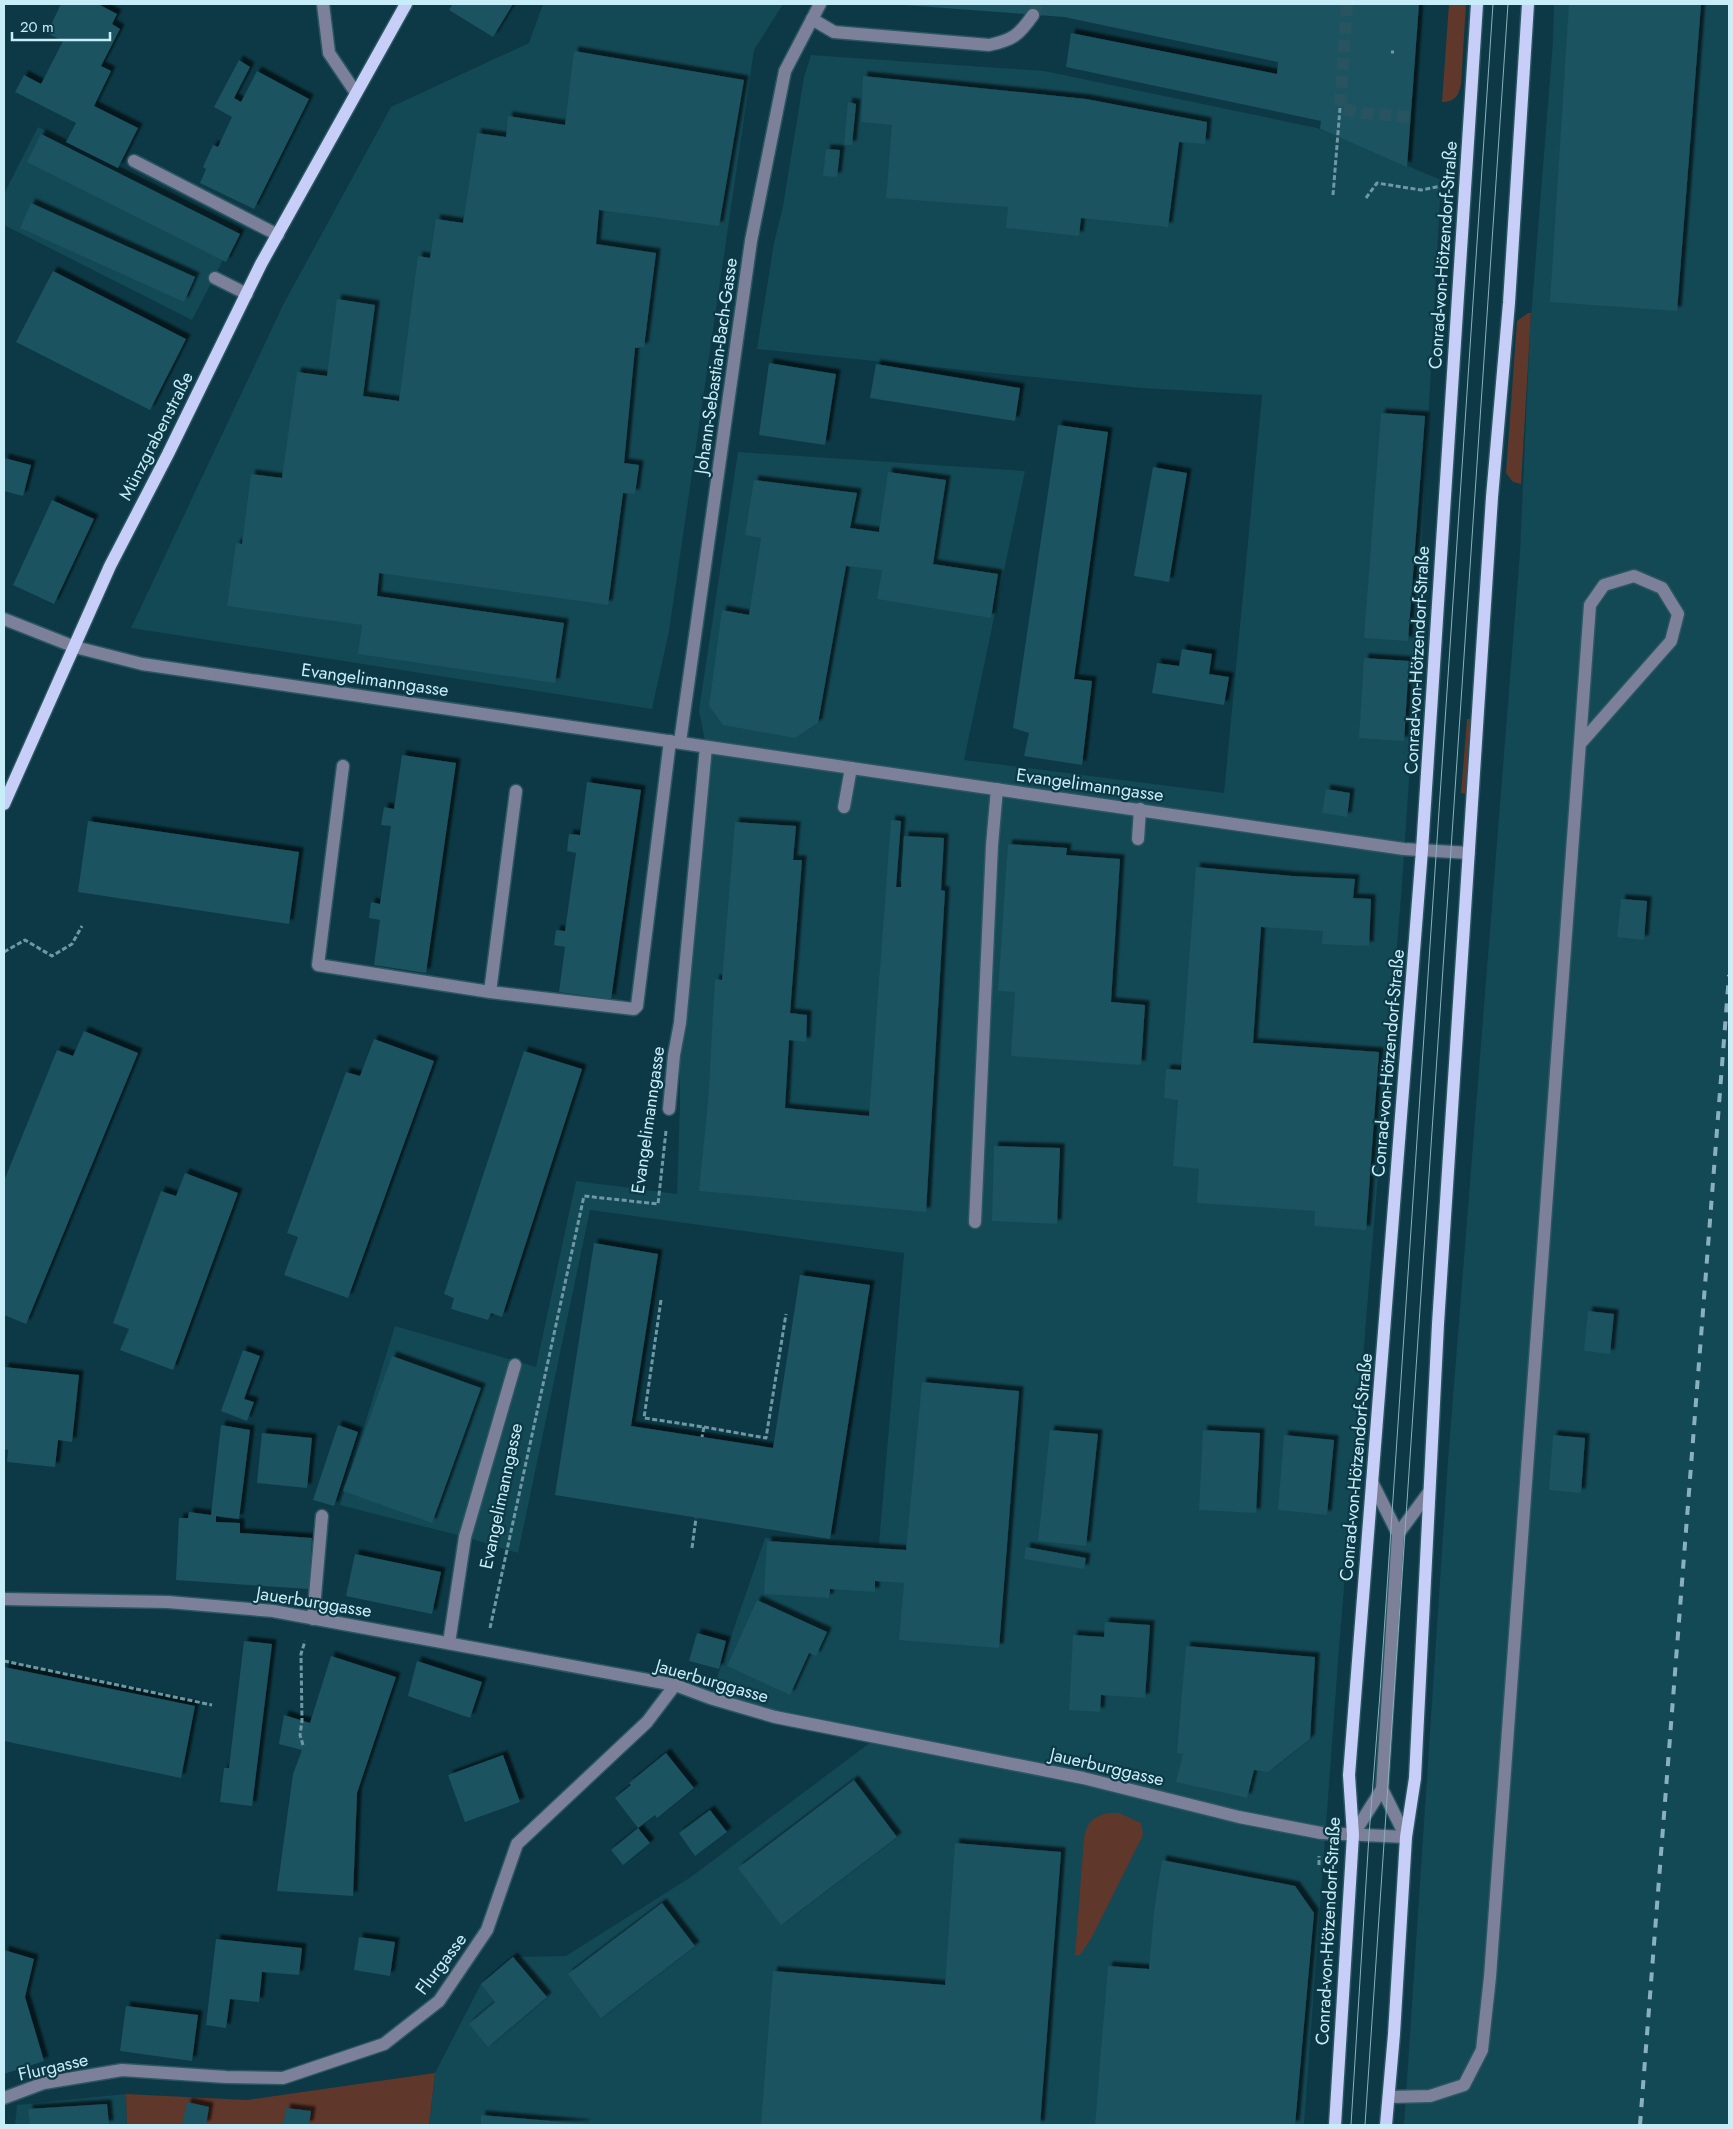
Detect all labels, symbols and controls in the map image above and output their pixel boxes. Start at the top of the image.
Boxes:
scale bar [12,10,110,42]
text: 20 m [20,16,54,38]
street label: Conrad-von-Hötzendorf-Straße [1422,140,1464,370]
street label: Johann-Sebastian-Bach-Gasse [688,256,744,478]
street label: Münzgrabenstraße [112,367,200,505]
street label: Conrad-von-Hötzendorf-Straße [1398,545,1436,775]
street label: Evangelimanngasse [300,657,450,703]
street label: Evangelimanngasse [1015,762,1165,808]
street label: Conrad-von-Hötzendorf-Straße [1365,948,1411,1178]
street label: Evangelimanngasse [625,1045,671,1195]
street label: Conrad-von-Hötzendorf-Straße [1333,1352,1379,1582]
street label: Evangelimanngasse [473,1421,529,1571]
street label: Jauerburggasse [252,1580,374,1624]
street label: Jauerburggasse [651,1652,772,1710]
street label: Jauerburggasse [1045,1741,1167,1793]
street label: Conrad-von-Hötzendorf-Straße [1309,1816,1347,2046]
street label: Flurgasse [409,1928,473,2000]
street label: Flurgasse [15,2046,91,2088]

